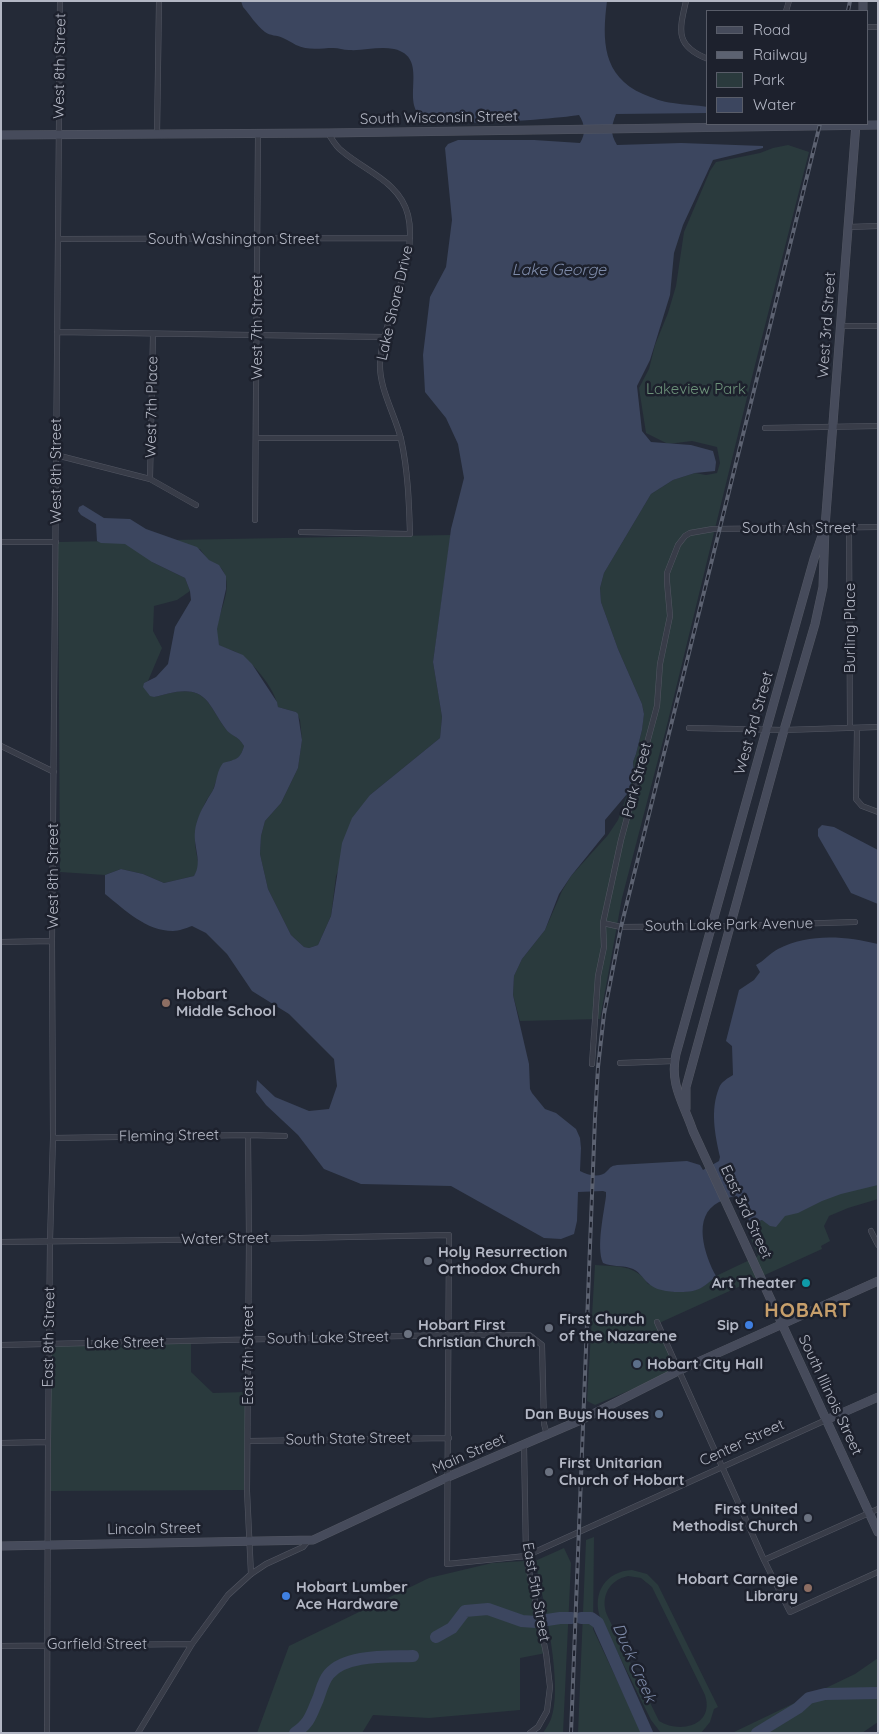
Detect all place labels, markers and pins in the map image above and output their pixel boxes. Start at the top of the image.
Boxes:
place label: Hobart Middle School [176,985,276,1020]
marker: Hobart Middle School [160,997,172,1009]
place label: Holy Resurrection Orthodox Church [438,1243,567,1278]
marker: Holy Resurrection Orthodox Church [422,1255,434,1267]
place label: Art Theater [712,1274,796,1292]
marker: Art Theater [800,1277,812,1289]
place label: First Church of the Nazarene [559,1310,677,1345]
place label: Hobart First Christian Church [418,1316,535,1351]
place label: Sip [717,1316,739,1334]
marker: Sip [743,1319,755,1331]
marker: First Church of the Nazarene [543,1322,555,1334]
marker: Hobart First Christian Church [402,1328,414,1340]
place label: Hobart City Hall [647,1355,763,1373]
marker: Hobart City Hall [631,1358,643,1370]
place label: Dan Buys Houses [525,1405,649,1423]
marker: Dan Buys Houses [653,1408,665,1420]
place label: First Unitarian Church of Hobart [559,1454,685,1489]
marker: First Unitarian Church of Hobart [543,1466,555,1478]
place label: First United Methodist Church [672,1500,798,1535]
marker: First United Methodist Church [802,1512,814,1524]
place label: Hobart Carnegie Library [677,1570,798,1605]
place label: Hobart Lumber Ace Hardware [296,1578,408,1613]
marker: Hobart Carnegie Library [802,1582,814,1594]
marker: Hobart Lumber Ace Hardware [280,1590,292,1602]

